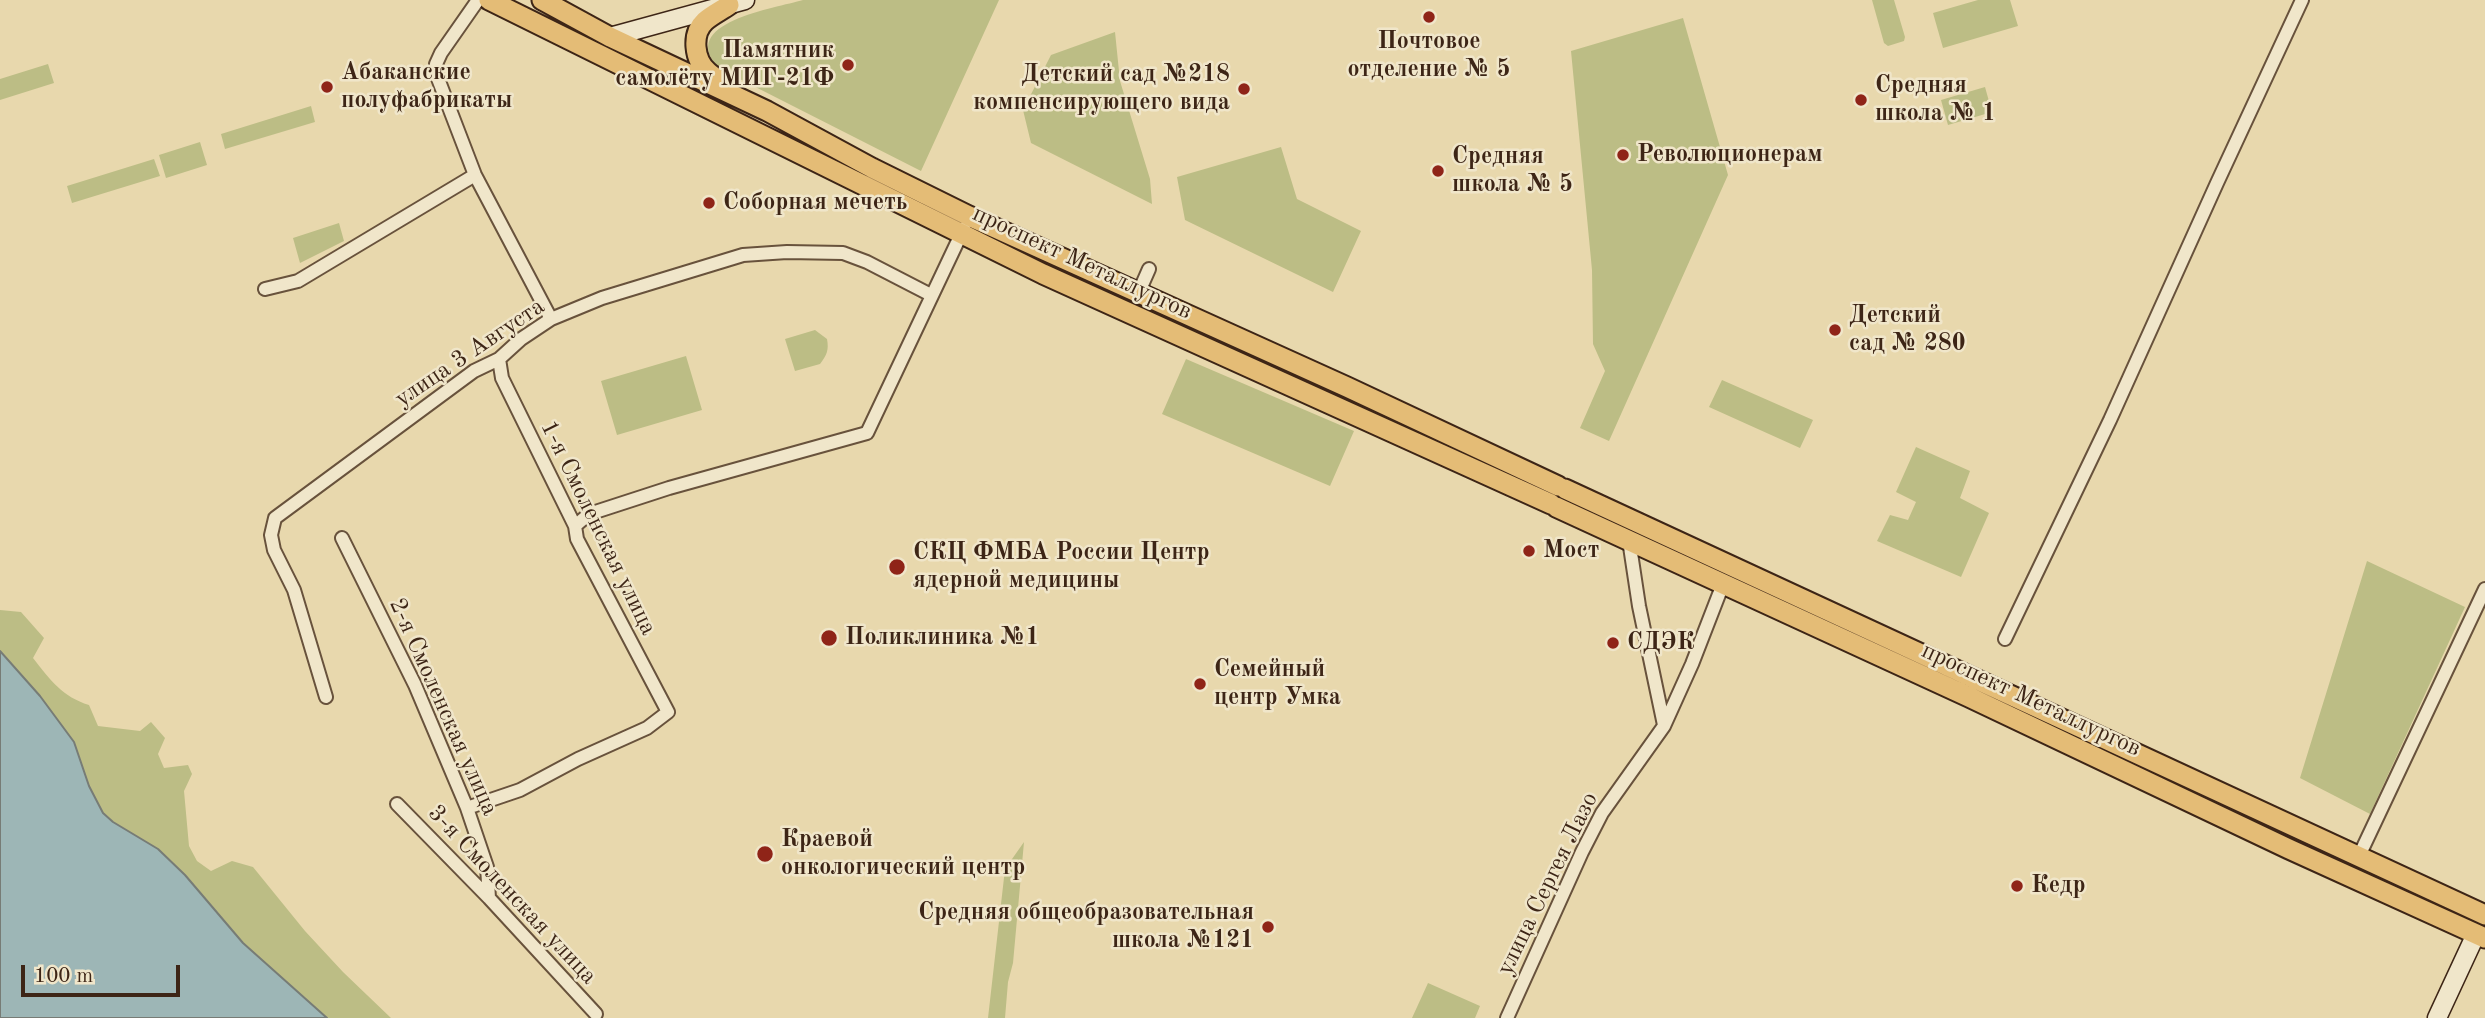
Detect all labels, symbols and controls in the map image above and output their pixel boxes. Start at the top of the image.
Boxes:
marker: Почтовое отделение № 5 [1421,9,1437,25]
place label: Почтовое отделение № 5 [1348,28,1510,84]
place label: Памятник самолёту МИГ-21Ф [615,37,834,93]
marker: Памятник самолёту МИГ-21Ф [840,57,856,73]
place label: Абаканские полуфабрикаты [341,59,512,115]
place label: Детский сад №218 компенсирующего вида [973,61,1230,117]
place label: Средняя школа № 1 [1875,72,1996,128]
marker: Абаканские полуфабрикаты [319,79,335,95]
marker: Детский сад №218 компенсирующего вида [1236,81,1252,97]
marker: Средняя школа № 1 [1853,92,1869,108]
place label: Революционерам [1637,141,1823,169]
place label: Средняя школа № 5 [1452,143,1573,199]
marker: Революционерам [1615,147,1631,163]
marker: Средняя школа № 5 [1430,163,1446,179]
place label: Соборная мечеть [723,189,907,217]
marker: Соборная мечеть [701,195,717,211]
street label: проспект Металлургов [968,200,1196,326]
street label: улица 3 Августа [390,292,550,414]
place label: Детский сад № 280 [1849,302,1966,358]
marker: Детский сад № 280 [1827,322,1843,338]
street label: 1-я Смоленская улица [534,416,662,640]
place label: Мост [1543,537,1599,565]
place label: СКЦ ФМБА России Центр ядерной медицины [913,539,1210,595]
marker: Мост [1521,543,1537,559]
marker: СКЦ ФМБА России Центр ядерной медицины [887,557,907,577]
street label: 2-я Смоленская улица [382,594,504,820]
place label: Поликлиника №1 [845,624,1039,652]
marker: Поликлиника №1 [819,628,839,648]
place label: СДЭК [1627,629,1694,657]
marker: СДЭК [1605,635,1621,651]
street label: проспект Металлургов [1917,637,2145,763]
place label: Семейный центр Умка [1214,656,1341,712]
marker: Семейный центр Умка [1192,676,1208,692]
street label: улица Сергея Лазо [1491,788,1605,980]
street label: 3-я Смоленская улица [421,799,603,991]
place label: Краевой онкологический центр [781,826,1025,882]
marker: Краевой онкологический центр [755,844,775,864]
place label: Кедр [2031,872,2085,900]
marker: Кедр [2009,878,2025,894]
place label: Средняя общеобразовательная школа №121 [918,899,1254,955]
marker: Средняя общеобразовательная школа №121 [1260,919,1276,935]
scale bar [24,951,184,995]
text: 100 m [34,966,93,987]

